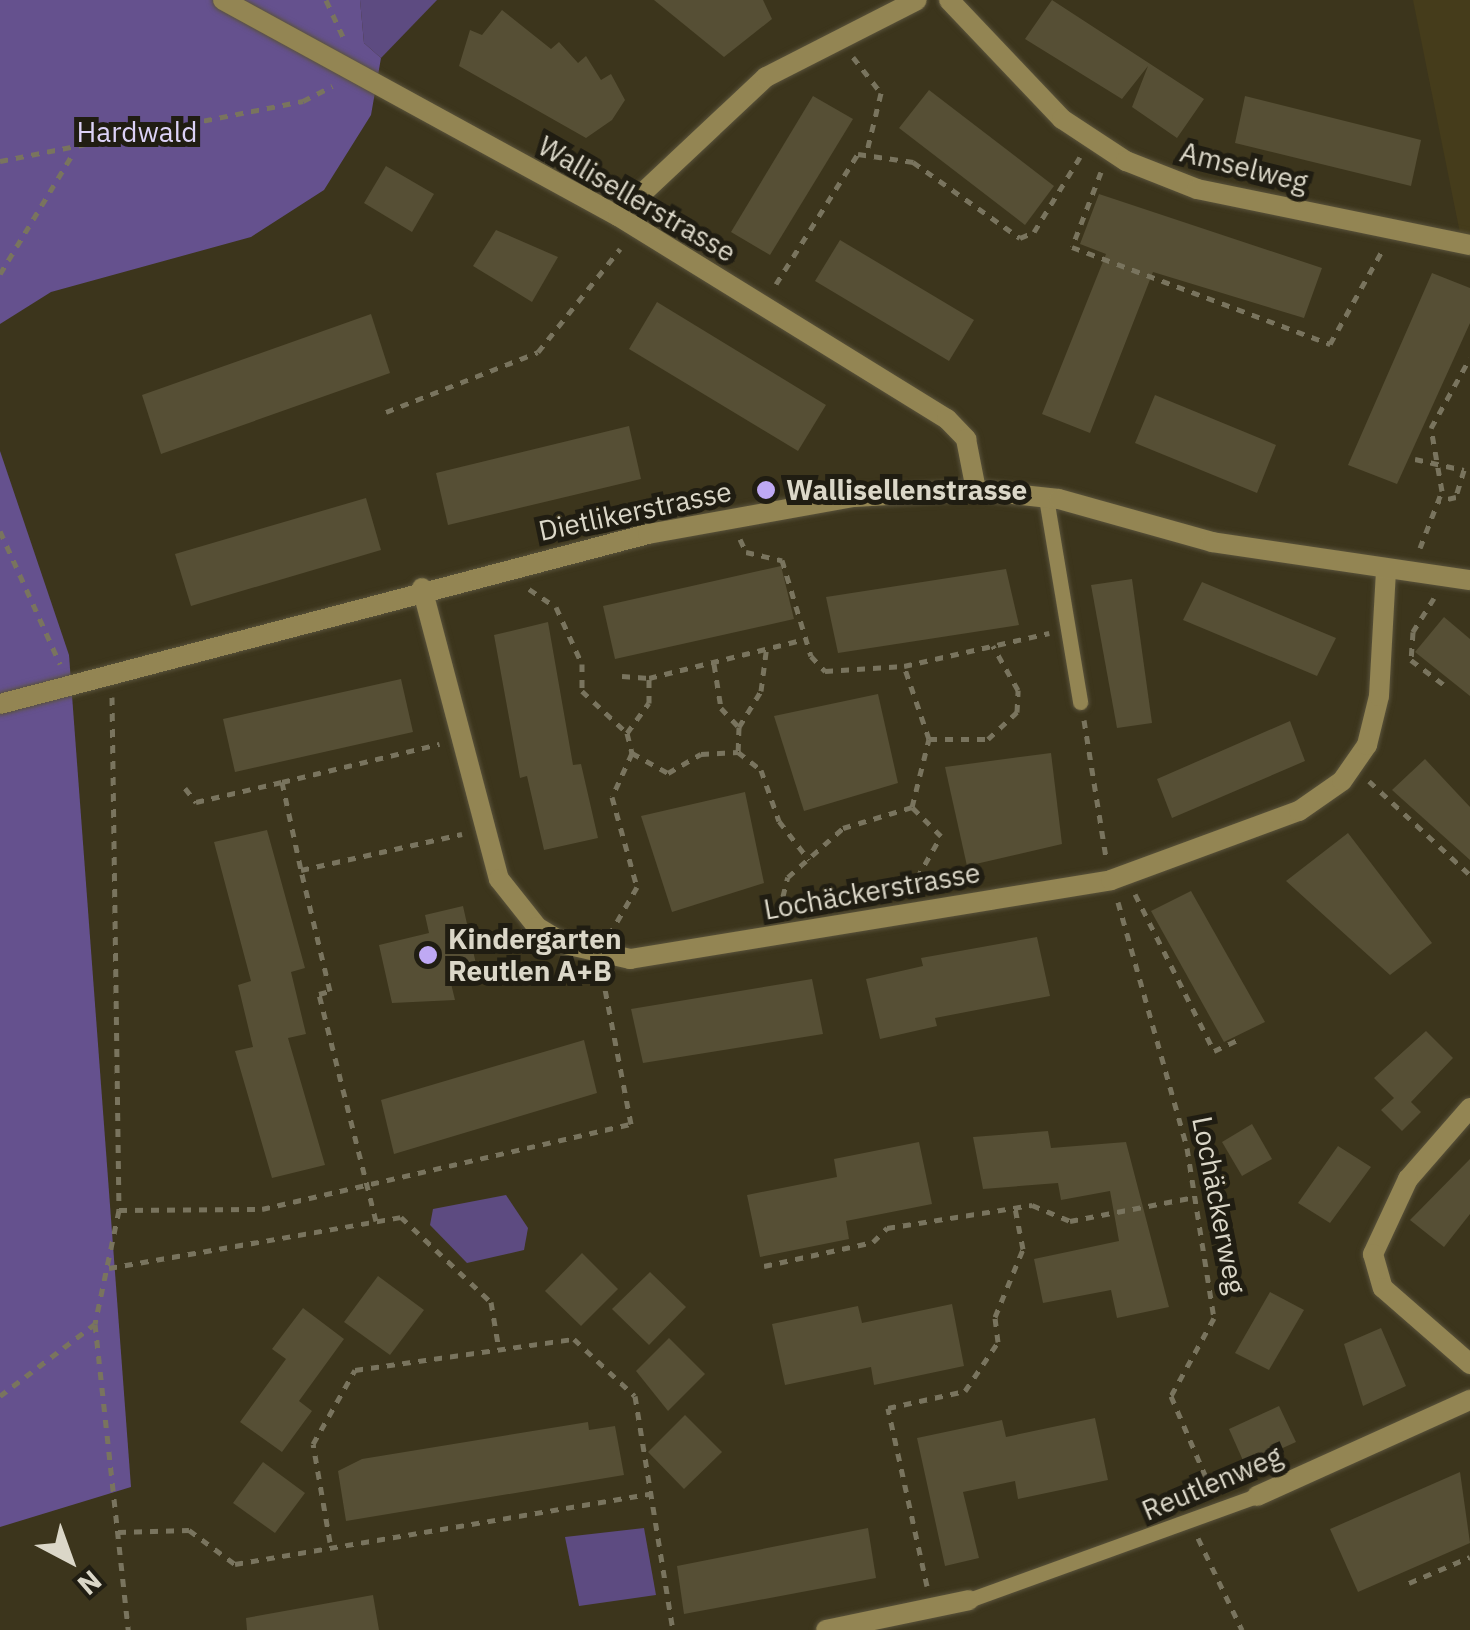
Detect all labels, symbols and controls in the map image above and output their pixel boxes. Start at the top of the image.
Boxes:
park label: Hardwald [76,115,198,149]
street label: Wallisellerstrasse [532,129,742,269]
street label: Amselweg [1177,135,1311,199]
place label: Wallisellenstrasse [786,473,1027,507]
street label: Dietlikerstrasse [535,474,735,548]
marker: Wallisellenstrasse [755,479,777,501]
street label: Lochäckerstrasse [761,855,983,927]
place label: Kindergarten Reutlen A+B [448,922,622,988]
marker: Kindergarten Reutlen A+B [417,944,439,966]
street label: Lochäckerweg [1185,1113,1253,1297]
street label: Reutlenweg [1137,1438,1287,1528]
north arrow [20,1510,120,1610]
text: N [70,1562,110,1604]

